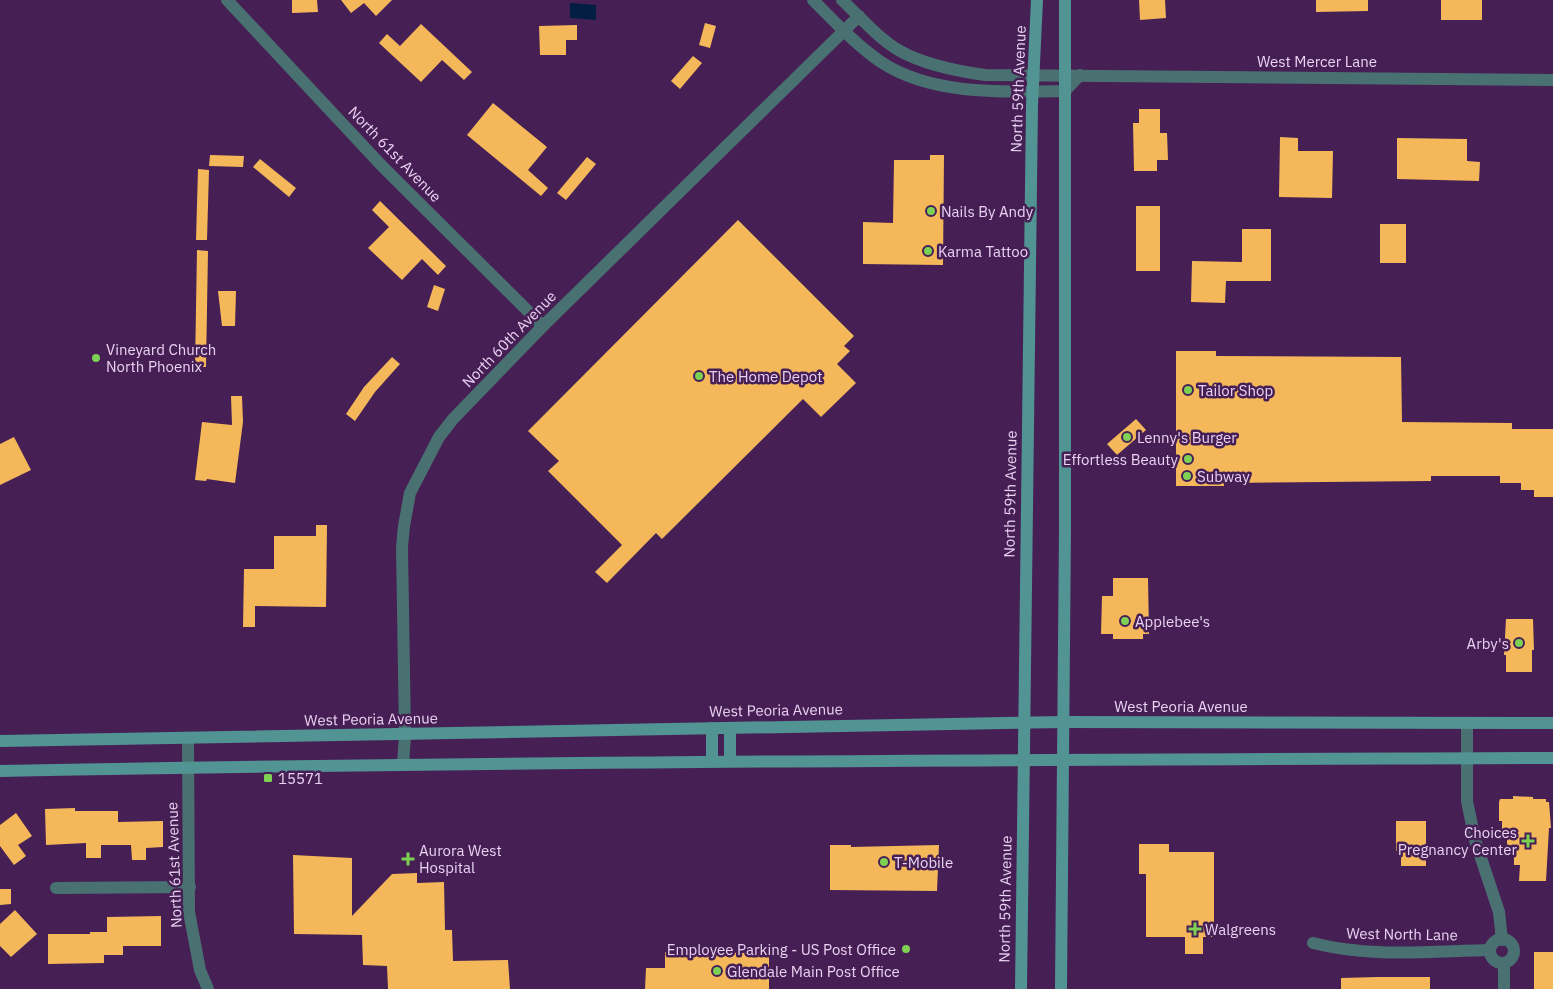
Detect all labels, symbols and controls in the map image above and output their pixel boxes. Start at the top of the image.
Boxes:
street label: North 59th Avenue [1006,25,1030,153]
street label: West Mercer Lane [1257,52,1377,71]
street label: North 61st Avenue [344,102,446,206]
place label: Nails By Andy [941,202,1034,221]
marker: Nails By Andy [925,205,937,217]
place label: Karma Tattoo [938,242,1028,261]
marker: Karma Tattoo [922,245,934,257]
street label: North 60th Avenue [458,287,560,391]
place label: Vineyard Church North Phoenix [106,340,216,376]
marker: Vineyard Church North Phoenix [90,352,102,364]
place label: The Home Depot [709,367,822,386]
marker: The Home Depot [693,370,705,382]
place label: Tailor Shop [1198,381,1273,400]
marker: Tailor Shop [1182,384,1194,396]
place label: Lenny's Burger [1137,428,1237,447]
street label: North 59th Avenue [999,430,1021,558]
marker: Lenny's Burger [1121,431,1133,443]
place label: Effortless Beauty [1063,450,1179,469]
marker: Effortless Beauty [1182,453,1194,465]
place label: Subway [1197,467,1250,486]
marker: Subway [1181,470,1193,482]
place label: Applebee's [1135,612,1210,631]
marker: Applebee's [1119,615,1131,627]
place label: Arby's [1467,634,1509,653]
marker: Arby's [1513,637,1525,649]
street label: West Peoria Avenue [1114,697,1248,716]
street label: West Peoria Avenue [709,699,843,721]
street label: West Peoria Avenue [304,708,438,730]
place label: 15571 [278,769,323,788]
marker: 15571 [262,772,274,784]
street label: North 61st Avenue [162,802,186,928]
place label: Choices Pregnancy Center [1398,823,1517,859]
marker: Choices Pregnancy Center [1521,834,1535,848]
street label: North 59th Avenue [994,835,1016,963]
place label: Aurora West Hospital [419,841,502,877]
marker: Aurora West Hospital [401,852,415,866]
place label: T-Mobile [894,853,953,872]
marker: T-Mobile [878,856,890,868]
place label: Walgreens [1205,920,1276,939]
marker: Walgreens [1189,923,1201,935]
street label: West North Lane [1346,924,1458,944]
place label: Employee Parking - US Post Office [667,940,896,959]
marker: Employee Parking - US Post Office [900,943,912,955]
place label: Glendale Main Post Office [727,962,900,981]
marker: Glendale Main Post Office [711,965,723,977]

